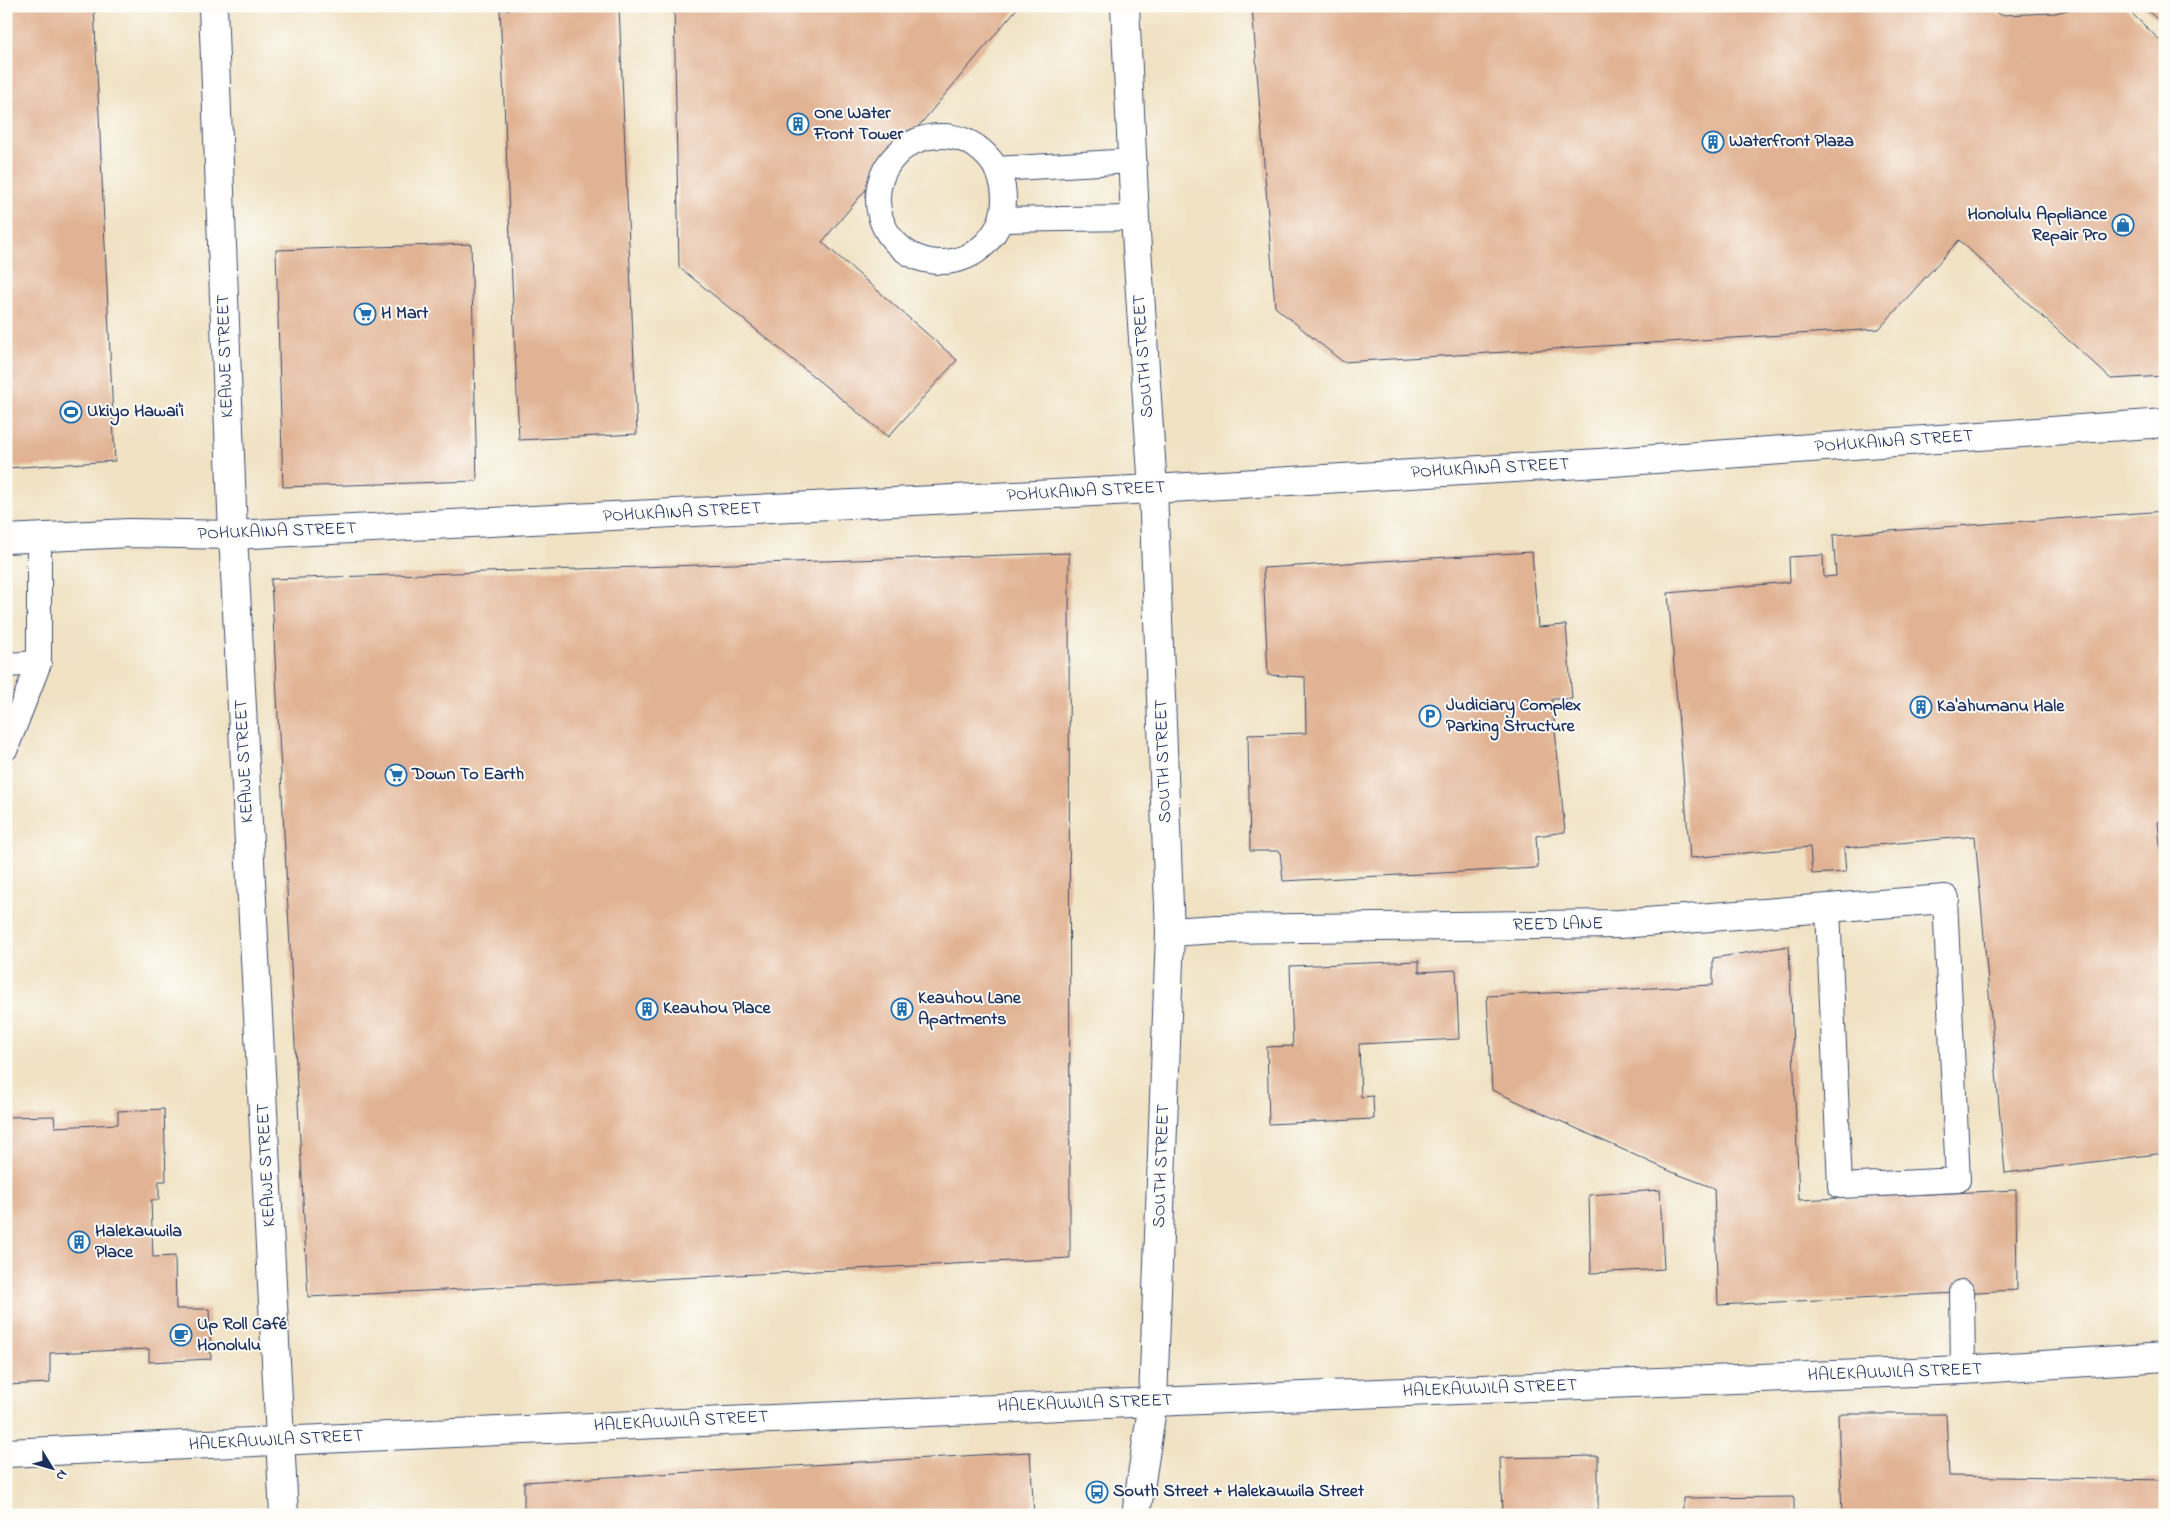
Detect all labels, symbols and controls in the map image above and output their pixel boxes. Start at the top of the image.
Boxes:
place label: One Water Front Tower [813,101,903,148]
building icon: One Water Front Tower [786,112,810,136]
place label: Waterfront Plaza [1729,129,1854,155]
building icon: Waterfront Plaza [1701,130,1725,154]
place label: Honolulu Appliance Repair Pro [1967,202,2108,249]
shop icon: Honolulu Appliance Repair Pro [2111,213,2135,237]
street label: SOUTH STREET [1127,293,1161,419]
street label: KEAWE STREET [211,294,241,418]
place label: H Mart [381,301,429,327]
supermarket icon: H Mart [353,302,377,326]
place label: Ukiyo Hawai'i [87,399,184,426]
sports icon: Ukiyo Hawai'i [59,400,83,424]
street label: POHUKAINA STREET [1814,423,1974,461]
street label: POHUKAINA STREET [1410,452,1570,486]
street label: POHUKAINA STREET [1006,475,1166,509]
street label: POHUKAINA STREET [602,496,762,530]
street label: POHUKAINA STREET [197,516,357,548]
place label: Judiciary Complex Parking Structure [1446,693,1581,741]
place label: Ka'ahumanu Hale [1937,694,2065,720]
building icon: Ka'ahumanu Hale [1909,695,1933,719]
street label: KEAWE STREET [229,698,261,824]
street label: SOUTH STREET [1149,699,1179,823]
parking icon: Judiciary Complex Parking Structure [1418,704,1442,728]
place label: Down To Earth [411,762,524,788]
supermarket icon: Down To Earth [384,763,408,787]
street label: REED LANE [1513,911,1603,939]
place label: Keauhou Lane Apartments [918,986,1022,1033]
place label: Keauhou Place [663,996,771,1022]
building icon: Keauhou Place [635,997,659,1021]
building icon: Keauhou Lane Apartments [890,997,914,1021]
street label: KEAWE STREET [251,1102,283,1228]
street label: SOUTH STREET [1147,1104,1177,1228]
place label: Halekauwila Place [95,1219,182,1266]
building icon: Halekauwila Place [67,1230,91,1254]
place label: Up Roll Café Honolulu [197,1312,288,1359]
cafe icon: Up Roll Café Honolulu [169,1323,193,1347]
street label: HALEKAUWILA STREET [1807,1357,1983,1389]
street label: HALEKAUWILA STREET [1402,1373,1578,1405]
street label: HALEKAUWILA STREET [997,1388,1173,1420]
street label: HALEKAUWILA STREET [593,1404,769,1440]
street label: HALEKAUWILA STREET [188,1423,364,1459]
north arrow [28,1444,78,1494]
text: N [50,1465,72,1485]
place label: South Street + Halekauwila Street [1113,1479,1365,1505]
bus stop icon: South Street + Halekauwila Street [1085,1480,1109,1504]

